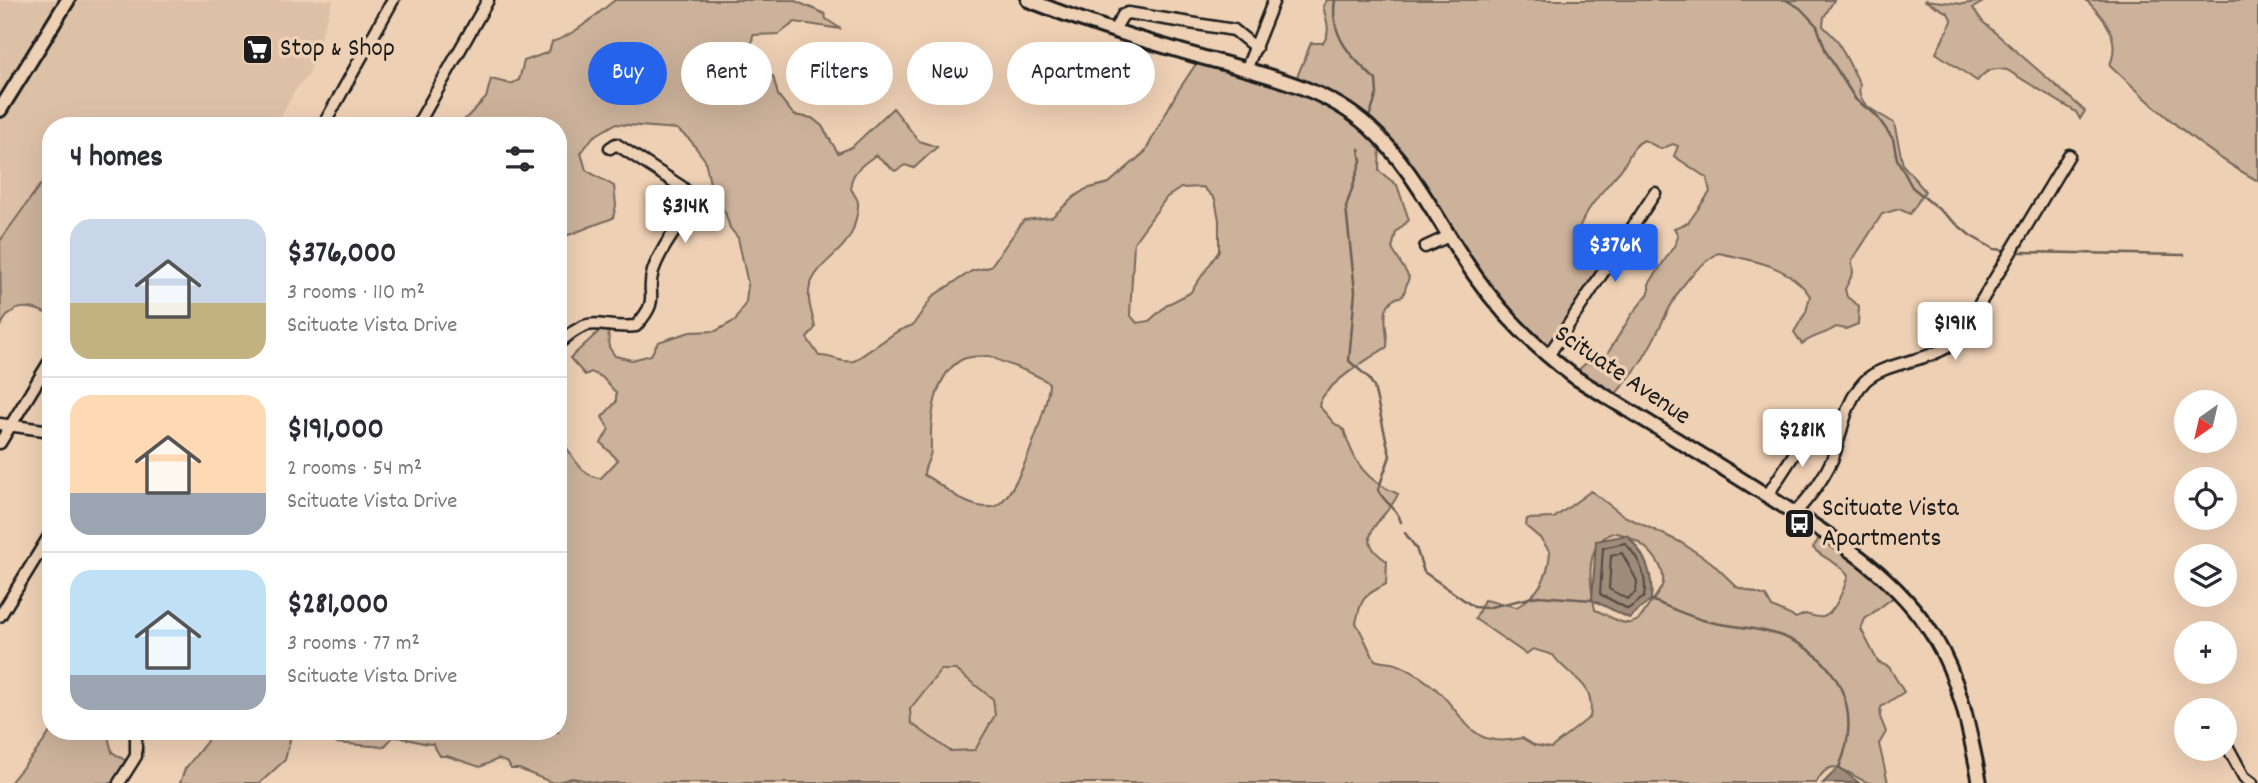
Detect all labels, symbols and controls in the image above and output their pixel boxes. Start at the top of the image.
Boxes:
place label: Stop & Shop [280,31,395,68]
supermarket icon: Stop & Shop [240,32,274,66]
chip: Buy [588,42,667,105]
chip: Rent [681,42,772,105]
chip: Filters [786,42,893,105]
chip: New [907,42,993,105]
chip: Apartment [1007,42,1155,105]
text: 4 homes [70,138,163,181]
icon: filters [501,140,539,178]
pin: $314K [636,186,734,245]
text: $314K [661,191,709,224]
pin: $376K [1566,224,1664,284]
text: $376K [1589,230,1641,263]
text: $376,000 [287,234,396,277]
icon: home [126,247,210,331]
text: 3 rooms · 110 m² [287,277,425,310]
pin: $191K [1906,302,2004,362]
text: $191K [1934,308,1976,341]
text: Scituate Vista Drive [287,310,457,343]
street label: Scituate Avenue [1546,317,1698,435]
north arrow [2174,390,2236,453]
map controls [2174,390,2237,761]
text: $191,000 [287,410,384,453]
pin: $281K [1753,410,1851,469]
text: $281K [1779,415,1825,448]
icon: home [126,423,210,507]
text: 2 rooms · 54 m² [287,453,422,486]
button: locate [2174,467,2237,530]
text: Scituate Vista Drive [287,486,457,519]
place label: Scituate Vista Apartments [1822,491,1959,558]
bus stop icon: Scituate Vista Apartments [1782,507,1816,541]
button: layers [2174,544,2237,607]
text: $281,000 [287,585,389,628]
icon: home [126,598,210,682]
button: + [2174,621,2237,684]
text: 3 rooms · 77 m² [287,628,420,661]
text: Scituate Vista Drive [287,661,457,694]
button: − [2174,698,2237,761]

